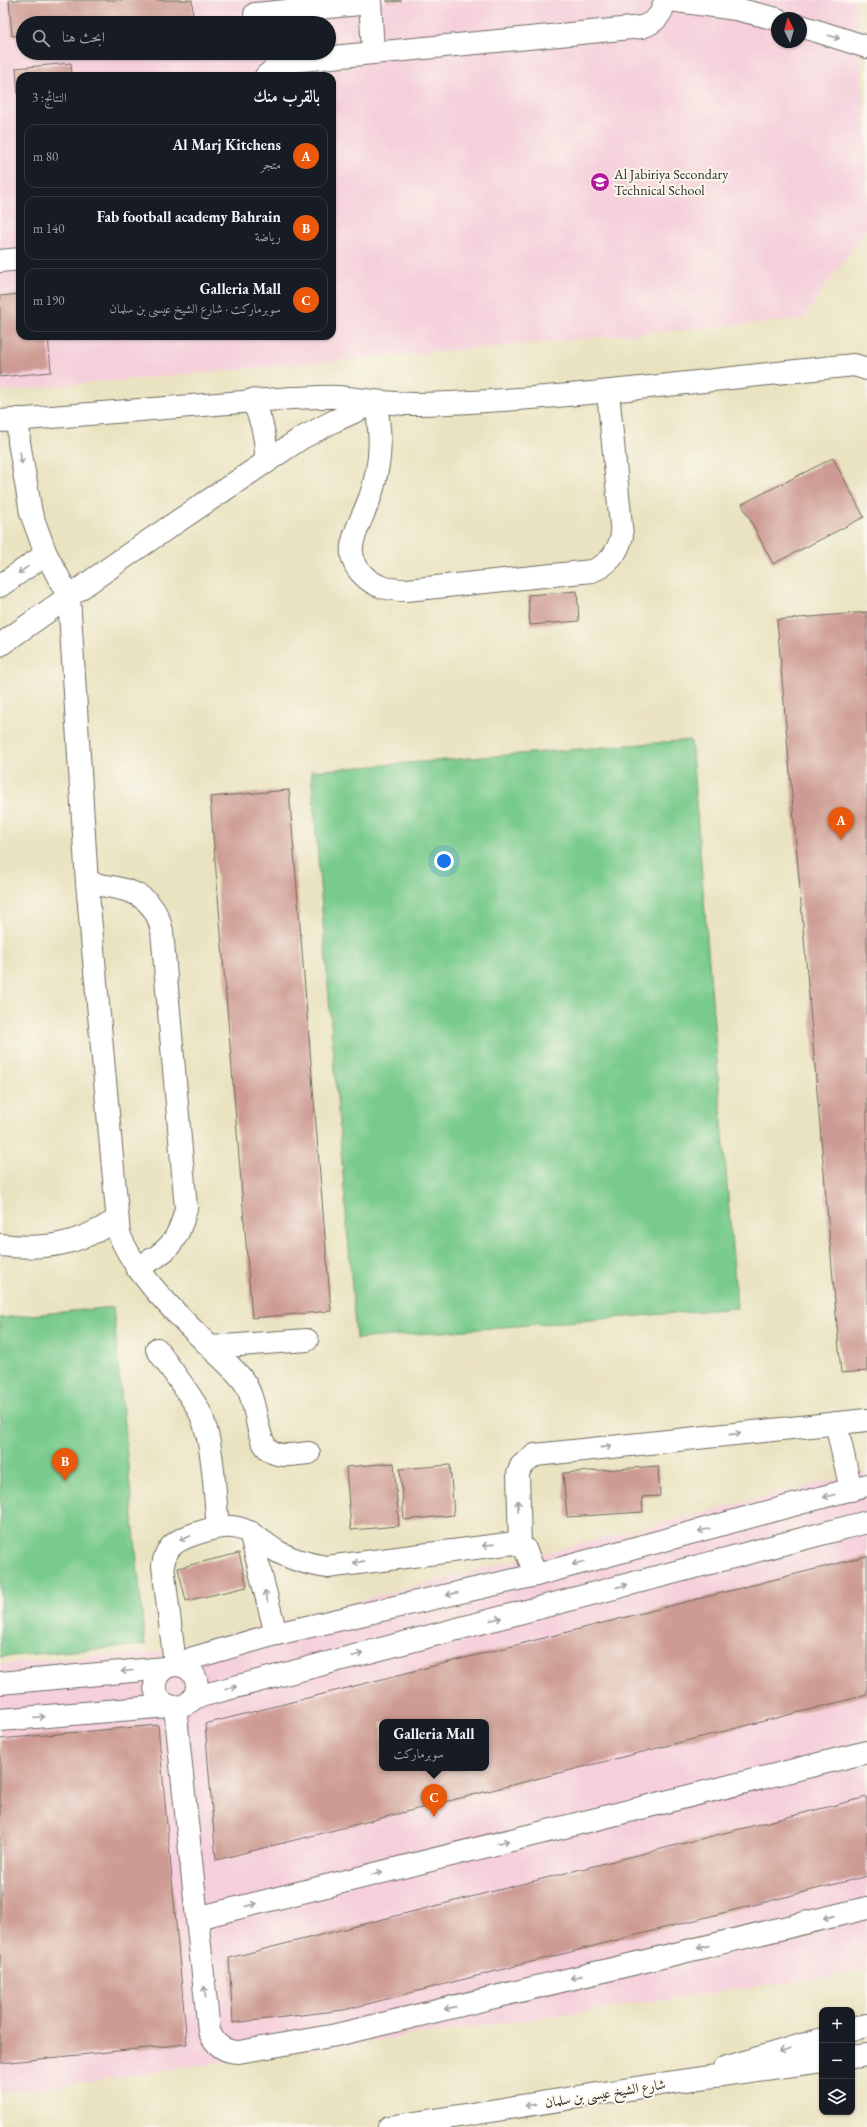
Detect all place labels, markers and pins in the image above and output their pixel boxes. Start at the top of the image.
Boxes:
place label: Al Jabiriya Secondary Technical School [613,165,729,199]
school or university icon: Al Jabiriya Secondary Technical School [589,171,611,193]
pin: A [828,807,854,840]
pin: B [52,1448,78,1481]
pin: C [421,1784,447,1817]

